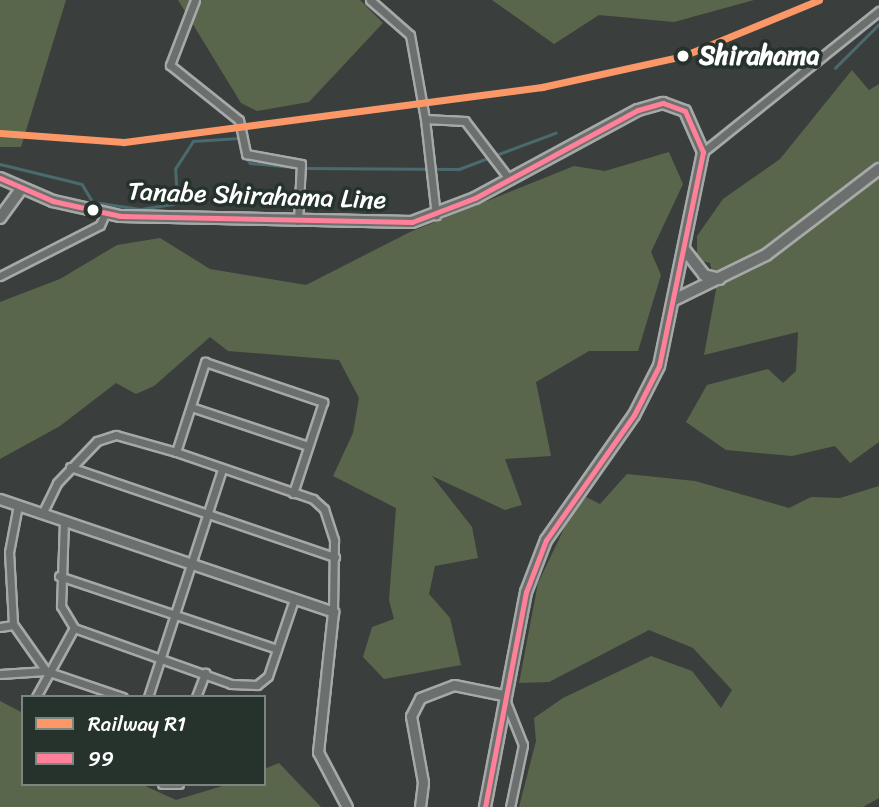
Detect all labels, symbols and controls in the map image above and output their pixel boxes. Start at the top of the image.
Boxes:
place label: Shirahama [699,40,820,72]
marker: Shirahama [673,46,693,66]
street label: Tanabe Shirahama Line [127,176,387,216]
unlabelled marker [86,203,100,217]
legend [21,695,266,786]
text: Railway R1 [88,705,186,743]
text: 99 [88,740,114,778]

